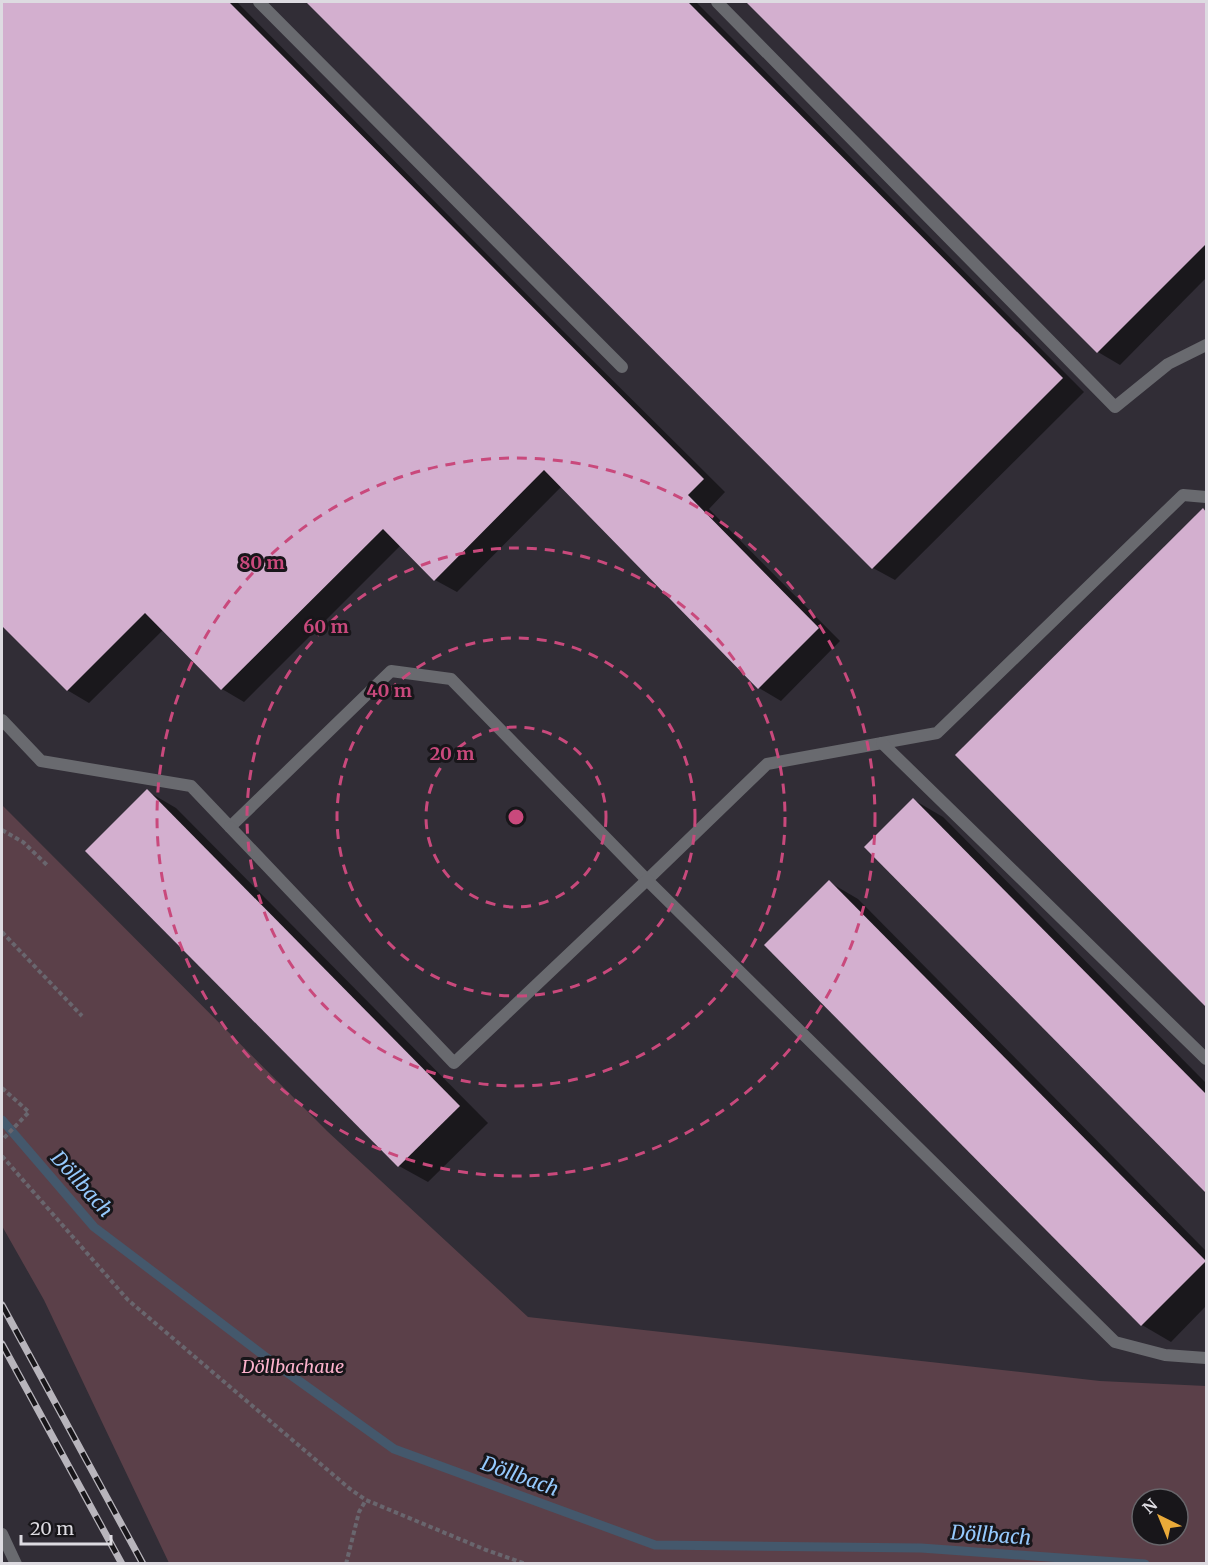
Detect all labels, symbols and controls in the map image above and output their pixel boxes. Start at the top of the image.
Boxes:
text: 80 m [239,551,285,574]
text: 60 m [303,615,349,638]
text: 40 m [366,679,412,702]
text: 20 m [430,742,474,765]
centre of rings [506,807,526,827]
water label: Döllbach [45,1145,119,1222]
park label: Döllbachaue [241,1355,344,1378]
water label: Döllbach [477,1450,562,1501]
north arrow [1130,1487,1190,1547]
text: N [1138,1494,1161,1518]
scale bar [21,1508,111,1546]
text: 20 m [30,1517,74,1540]
water label: Döllbach [949,1519,1032,1550]

